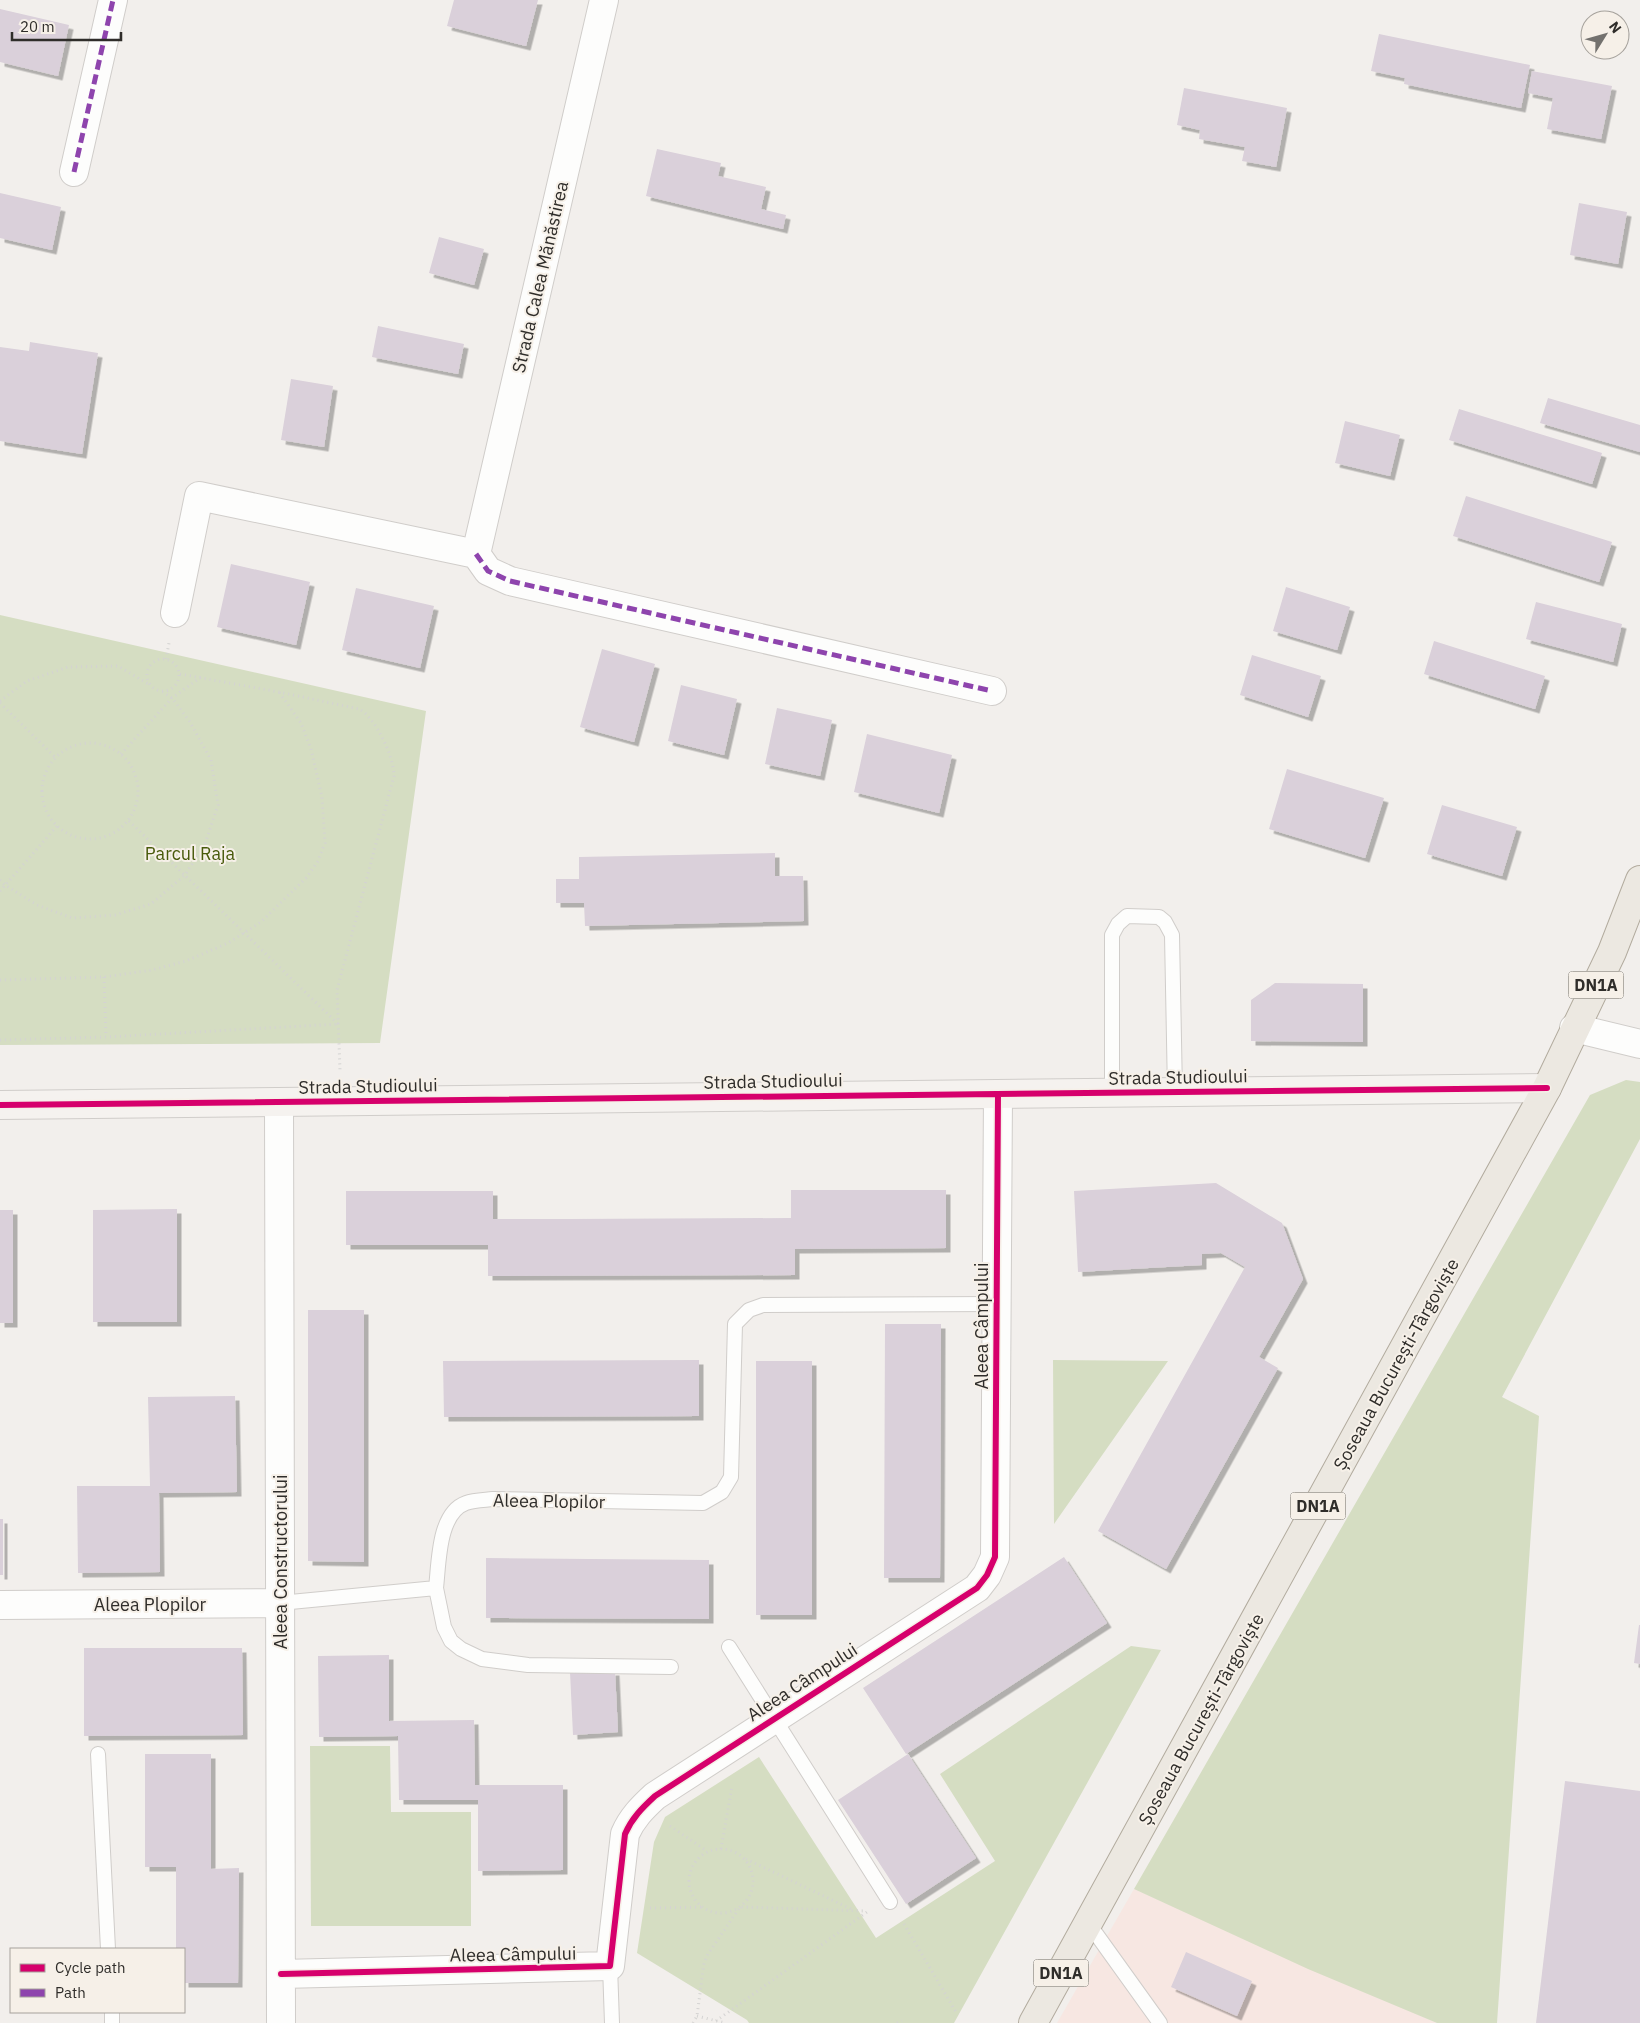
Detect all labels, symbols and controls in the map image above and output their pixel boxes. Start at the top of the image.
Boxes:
scale bar [12,10,121,42]
north arrow [1580,10,1630,60]
text: 20 m [20,17,55,36]
text: N [1605,18,1626,37]
street label: Strada Calea Mănăstirea [507,178,573,375]
park label: Parcul Raja [145,842,236,865]
road number: DN1A [1568,972,1624,998]
street label: Strada Studioului [1108,1064,1248,1090]
street label: Strada Studioului [703,1068,843,1094]
street label: Strada Studioului [298,1073,438,1099]
street label: Șoseaua București-Târgoviște [1328,1254,1464,1474]
street label: Aleea Câmpului [970,1263,993,1389]
street label: Aleea Constructorului [269,1474,292,1650]
street label: Aleea Plopilor [493,1489,606,1513]
road number: DN1A [1290,1492,1346,1520]
street label: Aleea Plopilor [94,1593,207,1616]
street label: Șoseaua București-Târgoviște [1133,1609,1269,1829]
street label: Aleea Câmpului [743,1638,861,1726]
street label: Aleea Câmpului [449,1941,577,1967]
legend [10,1948,185,2013]
text: Cycle path [55,1958,126,1977]
road number: DN1A [1034,1960,1088,1986]
text: Path [55,1983,86,2002]

